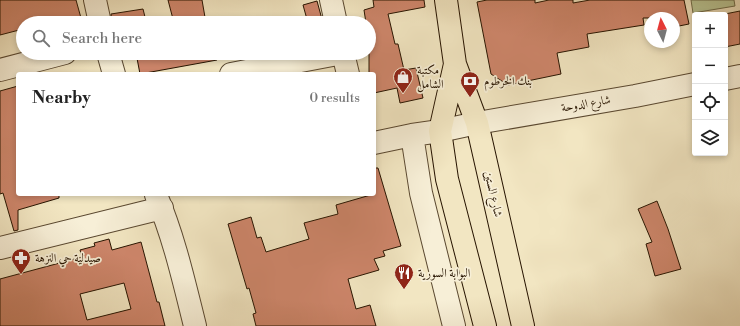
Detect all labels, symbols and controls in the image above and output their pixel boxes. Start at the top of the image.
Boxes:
north arrow [644,12,680,48]
map controls [692,12,728,156]
button: + [692,12,728,48]
search box [16,16,376,60]
icon: search [30,27,52,49]
text: Search here [62,29,142,48]
button: − [692,48,728,84]
place label: مكتبة الشامل [417,63,444,93]
shop icon: مكتبة الشامل [392,66,414,94]
bank icon: بنك الخرطوم [459,70,481,98]
place label: بنك الخرطوم [484,74,532,92]
button: locate [692,84,728,120]
text: Nearby [32,87,91,109]
text: 0 results [309,90,360,106]
street label: شارع الدوحة [560,92,613,119]
button: layers [692,120,728,156]
street label: شارع الستين [477,169,506,219]
pharmacy icon: صيدلية حي النزهة [10,247,32,275]
place label: صيدلية حي النزهة [35,251,101,268]
restaurant icon: البوابة السورية [393,262,415,290]
place label: البوابة السورية [418,266,471,281]

